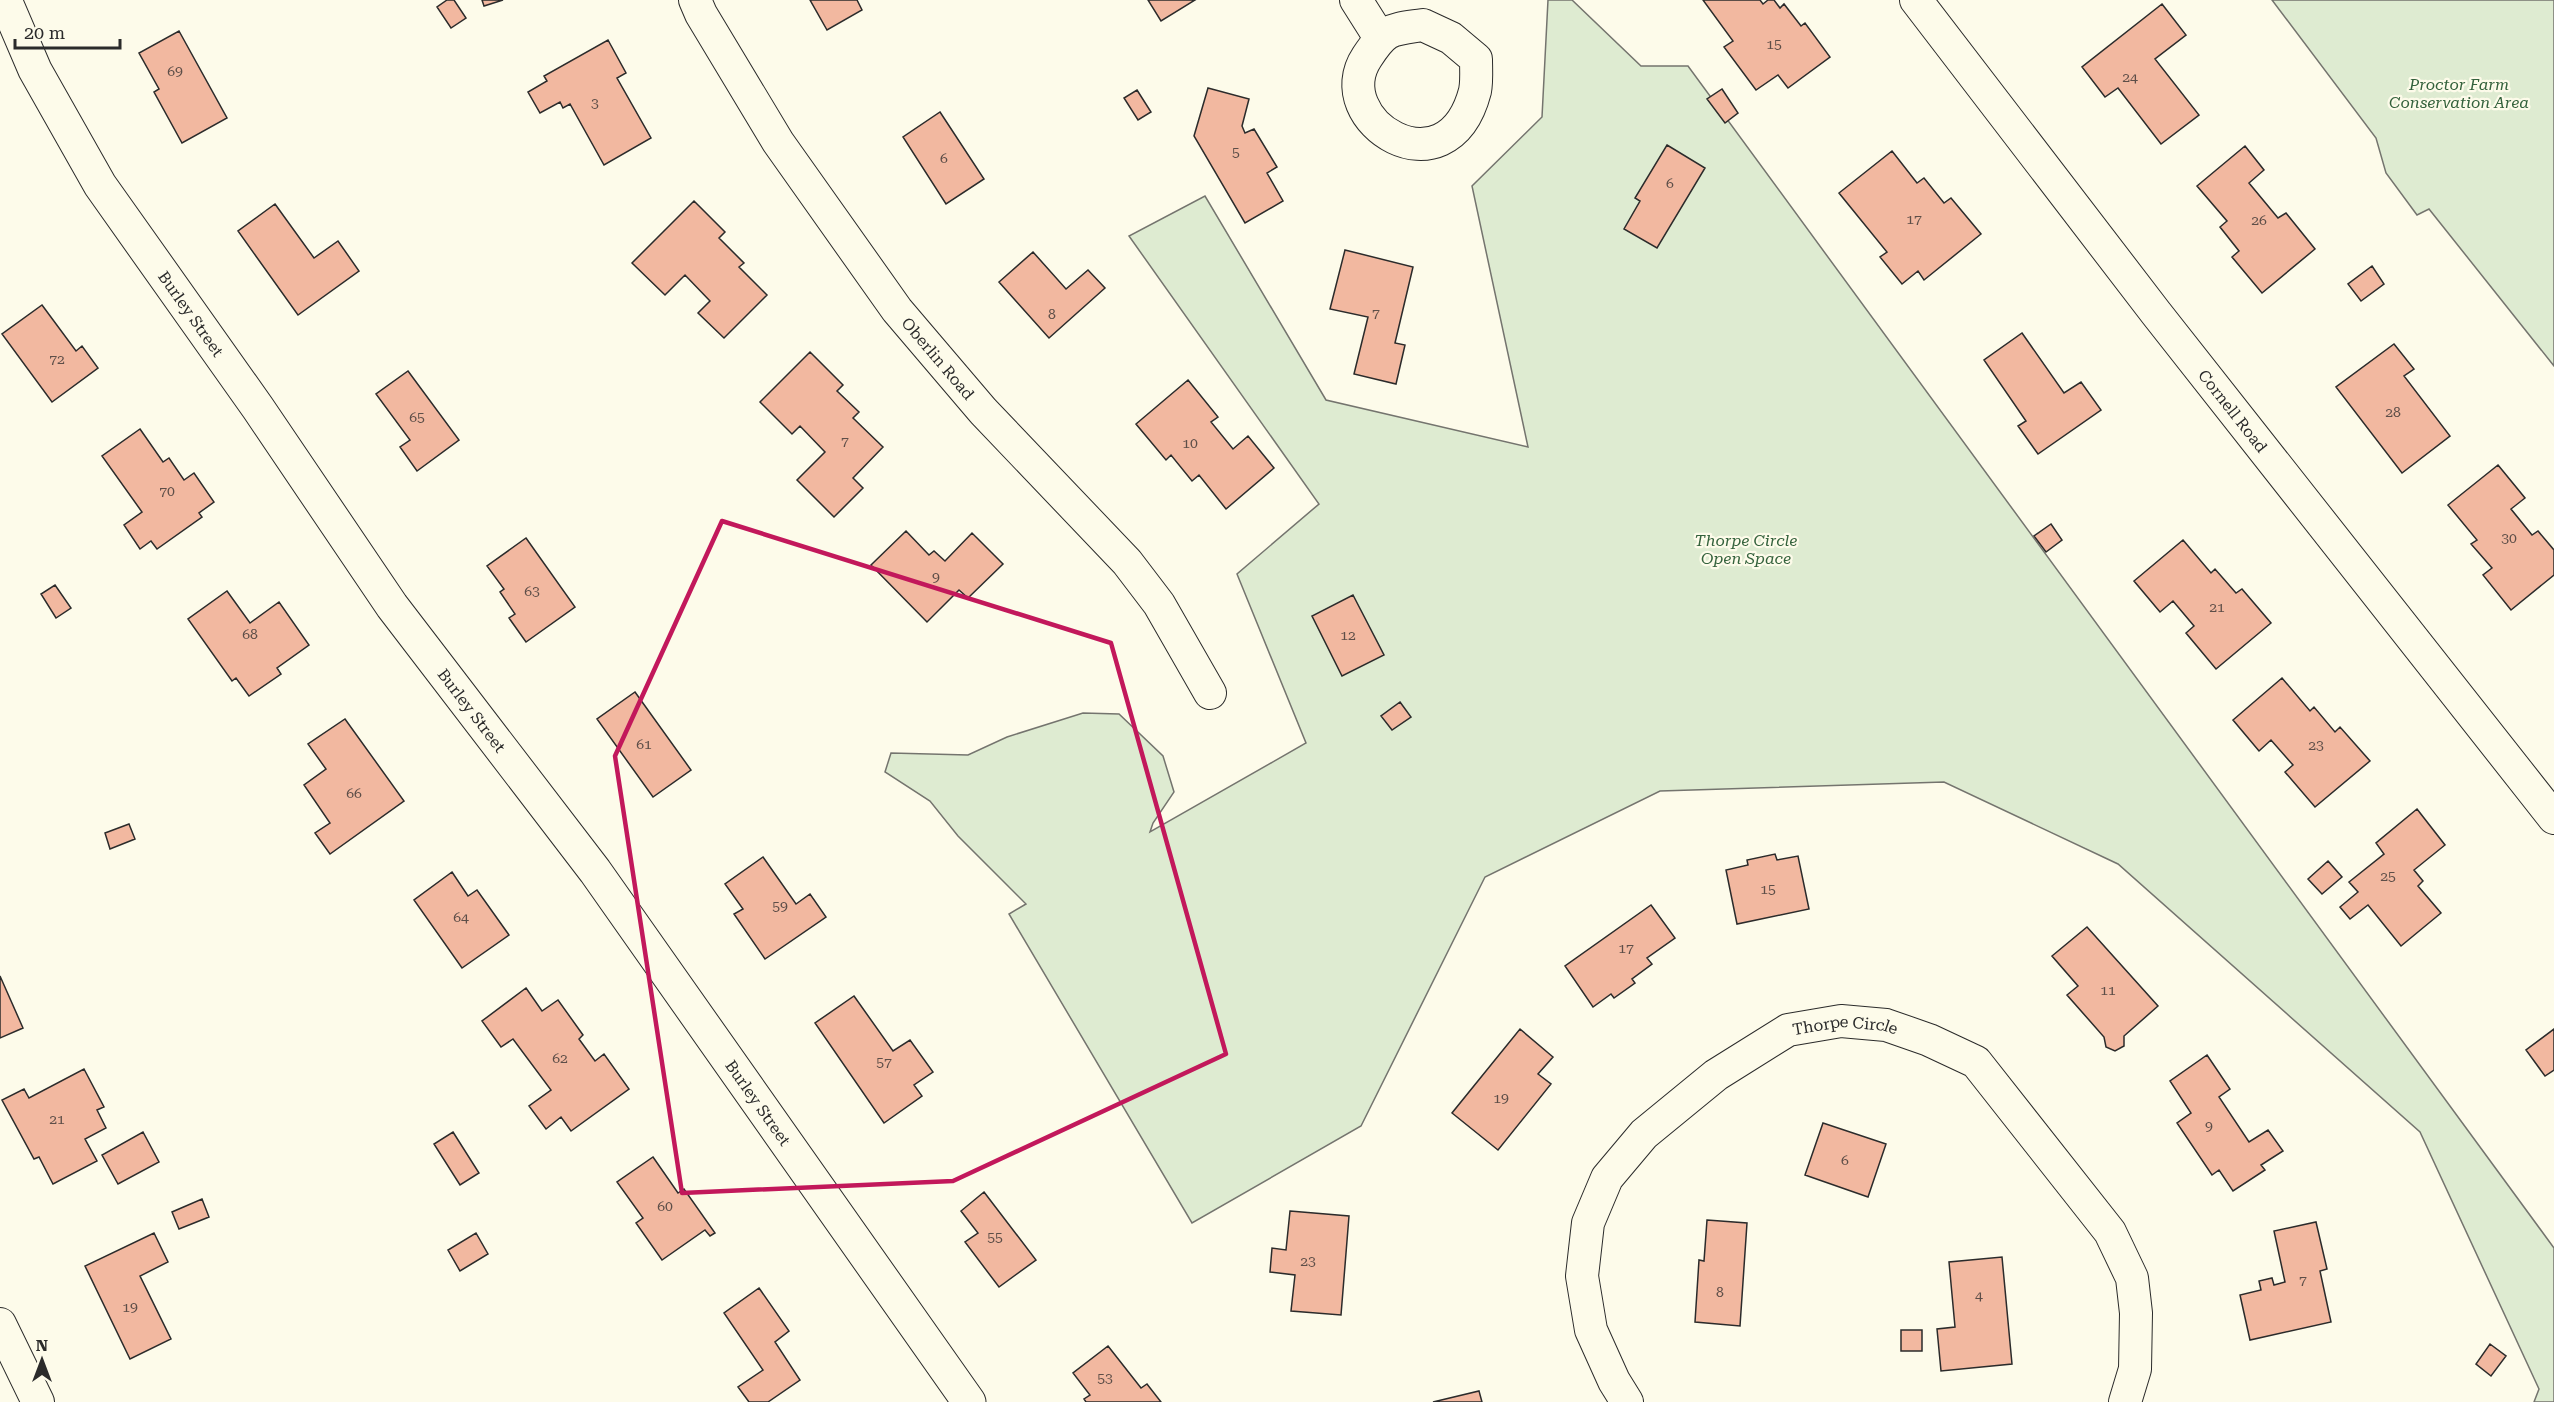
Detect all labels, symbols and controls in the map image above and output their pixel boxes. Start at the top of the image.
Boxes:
scale bar [15,12,120,50]
text: 20 m [24,22,65,43]
house number: 15 [1766,36,1782,52]
house number: 69 [167,63,183,79]
house number: 24 [2122,69,2138,85]
park label: Proctor Farm Conservation Area [2389,75,2529,112]
house number: 3 [591,95,599,111]
house number: 5 [1232,144,1240,160]
house number: 6 [940,150,948,166]
house number: 6 [1666,175,1674,191]
house number: 17 [1906,211,1922,227]
house number: 26 [2251,212,2267,228]
street label: Burley Street [154,268,228,360]
house number: 7 [1372,305,1380,321]
house number: 8 [1048,306,1056,322]
street label: Oberlin Road [897,314,978,404]
house number: 72 [49,351,65,367]
street label: Cornell Road [2194,366,2271,456]
house number: 28 [2385,404,2401,420]
house number: 65 [409,409,425,425]
house number: 7 [841,433,849,449]
house number: 10 [1182,435,1198,451]
house number: 70 [159,483,175,499]
house number: 30 [2501,530,2517,546]
park label: Thorpe Circle Open Space [1695,531,1797,568]
house number: 9 [932,569,940,585]
house number: 63 [524,583,540,599]
house number: 21 [2209,599,2225,615]
house number: 68 [242,626,258,642]
house number: 12 [1340,627,1356,643]
street label: Burley Street [433,665,509,756]
house number: 61 [636,736,652,752]
house number: 23 [2308,737,2324,753]
house number: 66 [346,785,362,801]
house number: 25 [2380,868,2396,884]
house number: 15 [1760,881,1776,897]
house number: 59 [772,898,788,914]
house number: 64 [453,909,469,925]
house number: 17 [1618,940,1634,956]
house number: 11 [2100,982,2116,998]
street label: Thorpe Circle [1791,1012,1901,1039]
house number: 62 [552,1050,568,1066]
house number: 57 [876,1054,892,1070]
street label: Burley Street [721,1057,794,1150]
house number: 19 [1493,1090,1509,1106]
house number: 21 [49,1111,65,1127]
house number: 9 [2205,1118,2213,1134]
house number: 6 [1841,1152,1849,1168]
house number: 60 [657,1198,673,1214]
house number: 55 [987,1229,1003,1245]
house number: 23 [1300,1253,1316,1269]
house number: 7 [2299,1272,2307,1288]
house number: 8 [1716,1284,1724,1300]
house number: 4 [1975,1287,1983,1303]
house number: 19 [122,1299,138,1315]
north arrow [12,1330,72,1390]
text: N [36,1336,48,1355]
house number: 53 [1097,1370,1113,1386]

